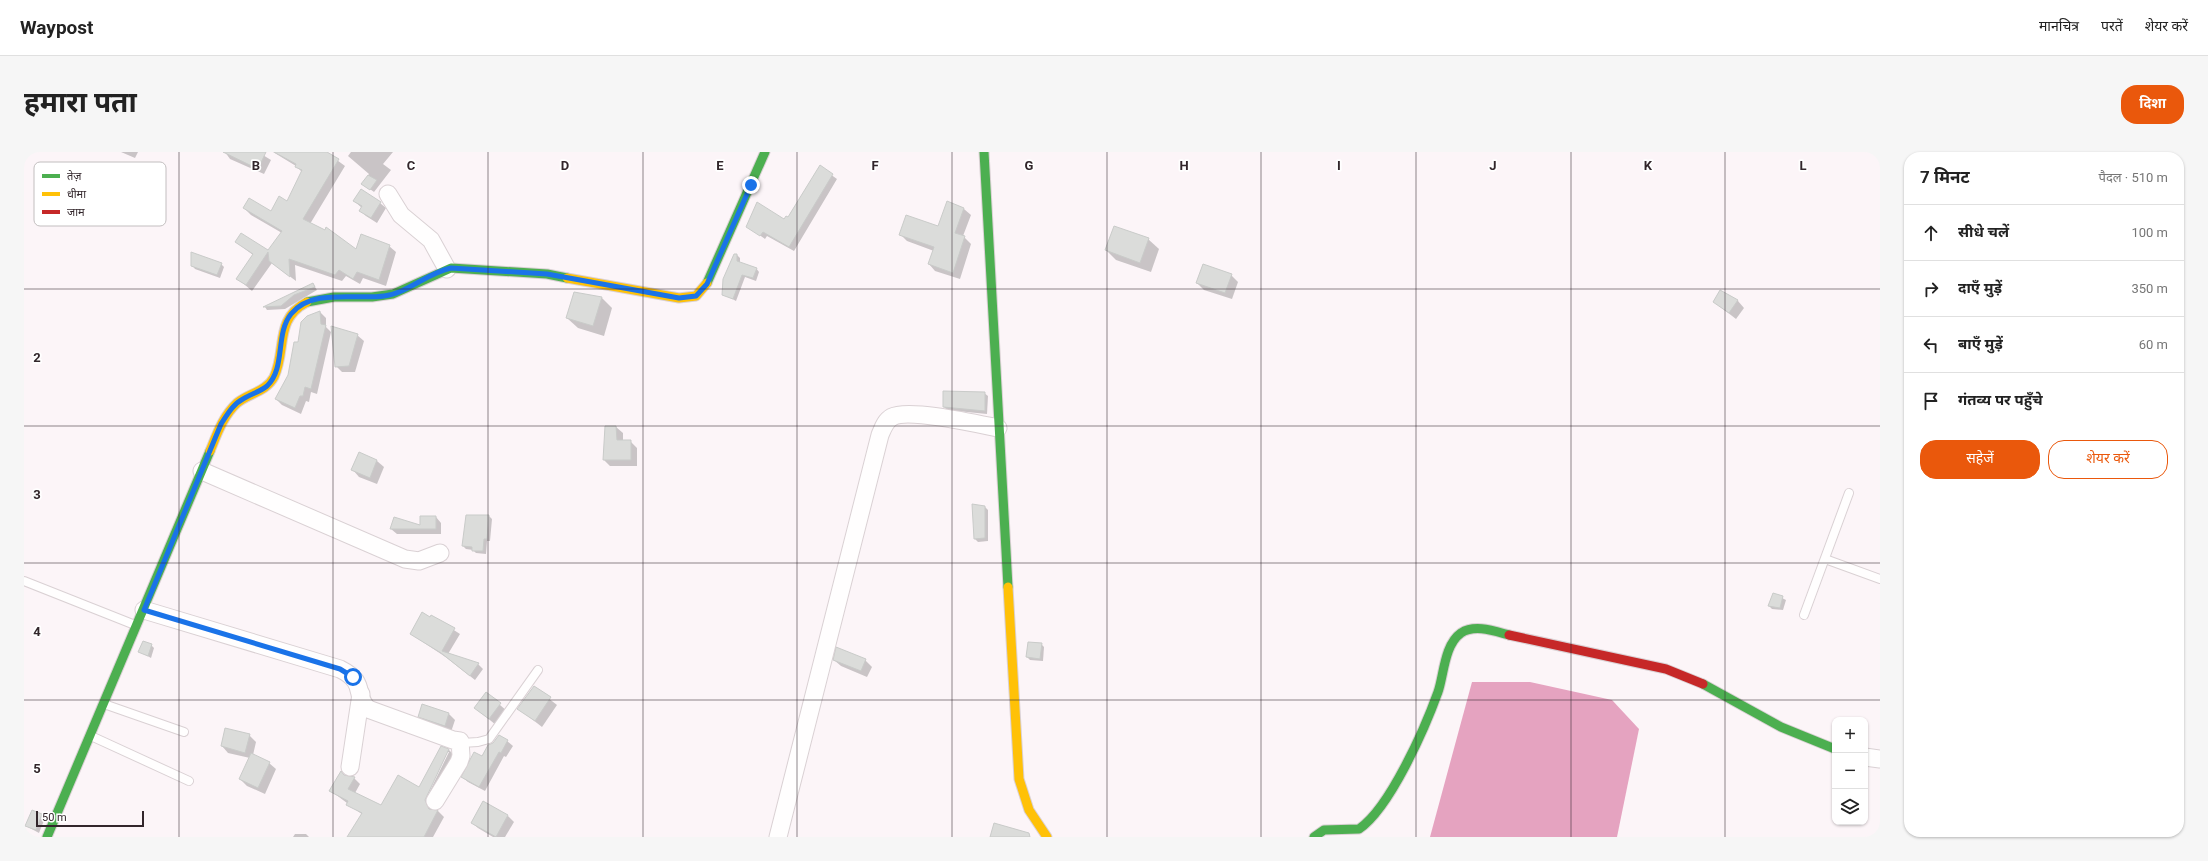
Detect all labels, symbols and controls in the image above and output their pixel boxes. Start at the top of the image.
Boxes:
text: Waypost [20,16,94,39]
text: मानचित्र [2039,18,2079,34]
text: परतें [2101,18,2123,34]
text: शेयर करें [2145,18,2188,34]
button: दिशा [2121,85,2184,124]
text: हमारा पता [24,86,137,119]
text: B [252,158,260,173]
text: C [407,158,416,173]
text: D [561,158,569,173]
text: E [716,158,724,173]
text: F [871,158,879,173]
text: G [1025,158,1034,173]
text: H [1179,158,1189,173]
text: I [1337,158,1341,173]
text: J [1489,158,1497,173]
text: K [1644,158,1653,173]
text: L [1799,158,1807,173]
legend [34,162,166,226]
text: 7 मिनट [1920,167,1970,187]
text: तेज़ [67,170,82,183]
text: पैदल · 510 m [2099,170,2168,185]
route end [742,176,760,194]
text: धीमा [67,188,86,201]
text: जाम [67,206,85,219]
icon: ahead [1920,222,1942,244]
text: सीधे चलें [1958,223,2009,241]
text: 100 m [2131,225,2168,240]
icon: right [1920,278,1942,300]
text: दाएँ मुड़ें [1958,279,2002,297]
text: 350 m [2131,281,2168,296]
icon: left [1920,334,1942,356]
text: बाएँ मुड़ें [1958,335,2003,353]
text: 60 m [2139,337,2168,352]
text: 2 [33,350,41,365]
icon: arrive [1920,390,1942,412]
text: गंतव्य पर पहुँचे [1958,391,2043,409]
button: सहेजें [1920,440,2040,479]
button: शेयर करें [2048,440,2168,479]
text: 3 [33,487,41,502]
text: 4 [33,624,41,639]
route start [344,668,362,686]
map controls [1832,717,1868,825]
button: + [1832,717,1868,753]
button: − [1832,753,1868,789]
text: 5 [33,761,41,776]
button: layers [1832,789,1868,825]
scale bar [36,809,144,828]
text: 50 m [42,811,67,824]

